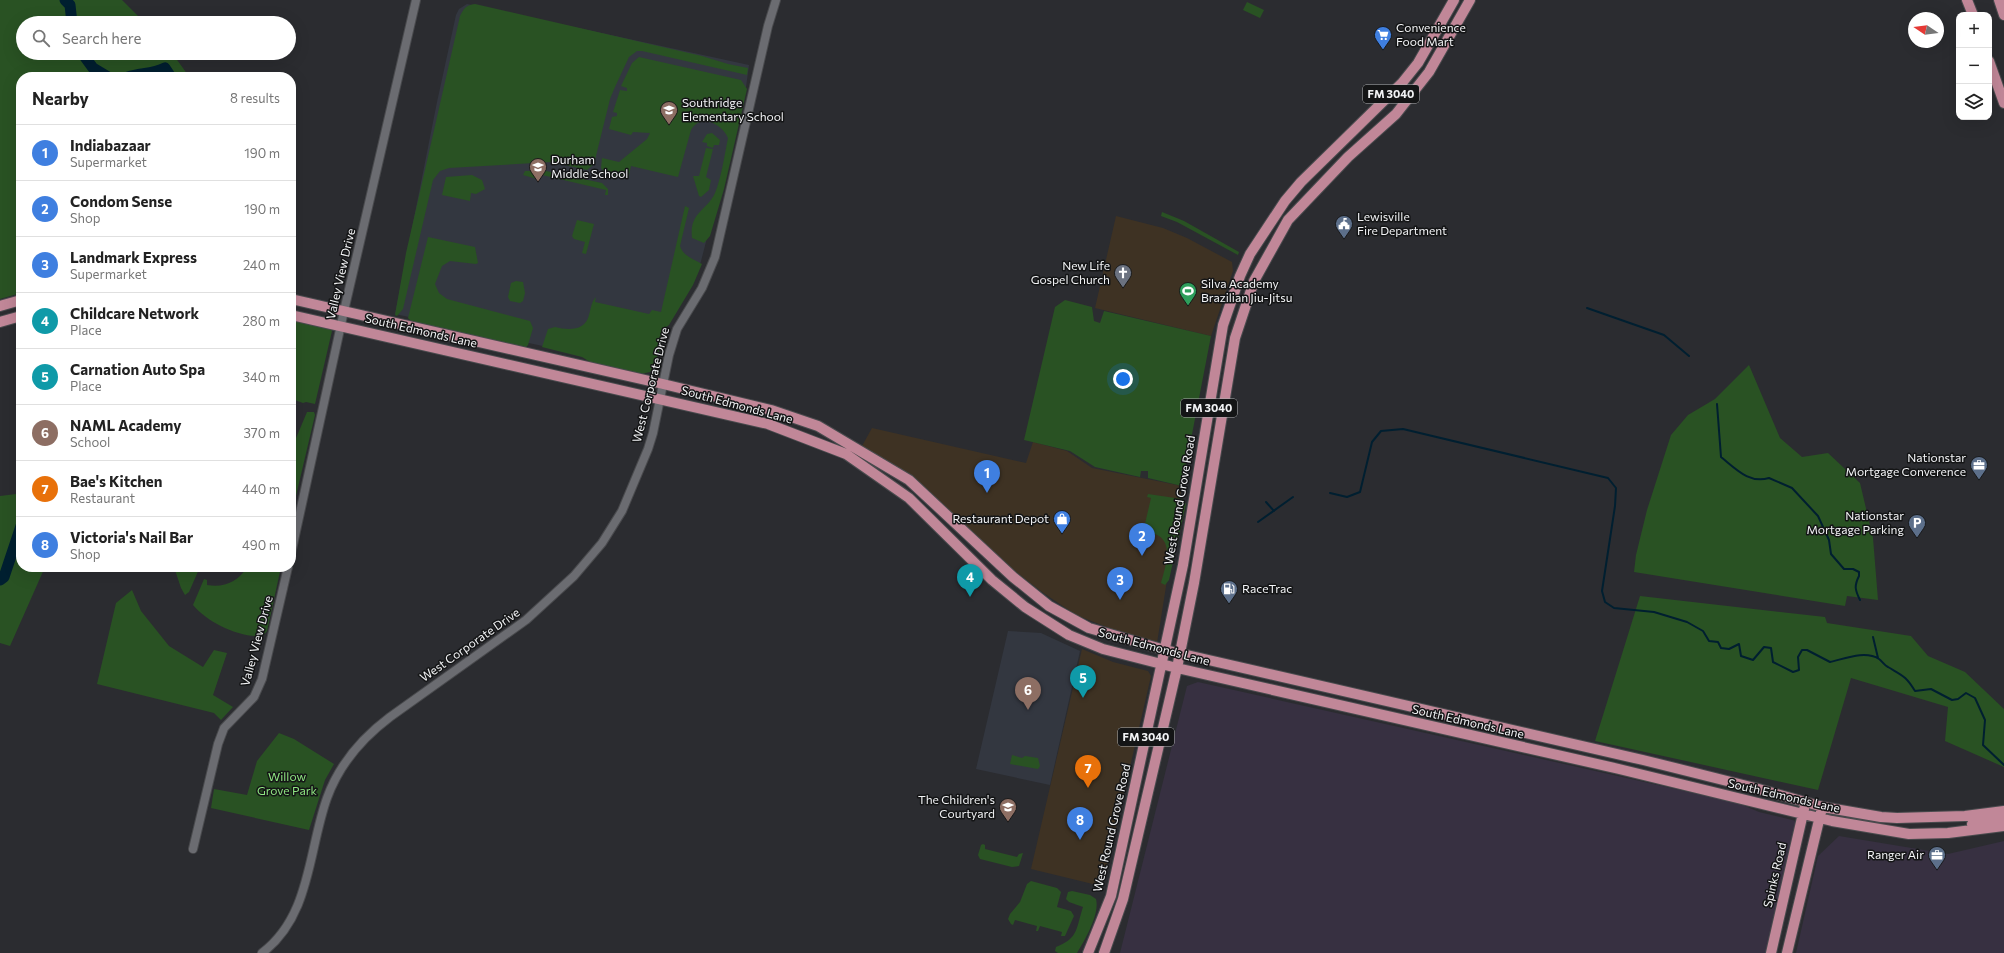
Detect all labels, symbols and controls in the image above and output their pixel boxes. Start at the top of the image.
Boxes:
north arrow [1908,12,1944,48]
map controls [1956,12,1992,120]
button: + [1956,12,1992,48]
search box [16,16,296,60]
place label: Convenience Food Mart [1396,20,1466,48]
supermarket icon: Convenience Food Mart [1373,25,1393,50]
icon: search [30,27,52,49]
text: Search here [62,29,141,47]
button: − [1956,48,1992,84]
button: layers [1956,84,1992,120]
road number: FM 3040 [1363,85,1419,103]
text: Nearby [32,88,89,109]
text: 8 results [230,90,280,106]
place label: Southridge Elementary School [682,95,784,123]
school or university icon: Southridge Elementary School [659,100,679,125]
text: Indiabazaar [70,136,151,154]
text: 1 [42,145,48,161]
text: 190 m [244,145,280,161]
place label: Durham Middle School [551,152,628,180]
text: Supermarket [70,154,147,170]
school or university icon: Durham Middle School [528,157,548,182]
text: Condom Sense [70,192,172,210]
text: 2 [41,201,49,217]
text: 190 m [244,201,280,217]
place label: Lewisville Fire Department [1357,209,1447,237]
text: Shop [70,210,101,226]
public building icon: Lewisville Fire Department [1334,214,1354,239]
street label: Valley View Drive [323,227,357,321]
text: Landmark Express [70,248,197,266]
text: 3 [41,257,49,273]
text: 240 m [243,257,280,273]
place label: New Life Gospel Church [1031,258,1110,286]
church icon: New Life Gospel Church [1113,263,1133,288]
text: Supermarket [70,266,147,282]
place label: Silva Academy Brazilian Jiu-Jitsu [1201,276,1292,305]
sports icon: Silva Academy Brazilian Jiu-Jitsu [1178,281,1198,306]
text: Childcare Network [70,304,199,322]
street label: South Edmonds Lane [364,310,479,350]
text: 4 [41,313,49,329]
text: 280 m [243,313,280,329]
text: Place [70,322,102,338]
street label: West Corporate Drive [629,326,671,444]
text: Carnation Auto Spa [70,360,205,378]
text: 5 [41,369,49,385]
text: 340 m [242,369,280,385]
your location [1113,369,1133,389]
text: Place [70,378,102,394]
street label: South Edmonds Lane [680,382,794,426]
road number: FM 3040 [1181,399,1237,417]
text: NAML Academy [70,416,181,434]
text: 6 [41,425,49,441]
text: 370 m [243,425,280,441]
text: School [70,434,110,450]
street label: West Round Grove Road [1161,434,1197,566]
place label: Nationstar Mortgage Converence [1845,450,1966,478]
office icon: Nationstar Mortgage Converence [1969,455,1989,480]
pin: 1 [974,460,1000,493]
text: Bae's Kitchen [70,472,162,490]
text: 7 [41,481,49,497]
text: 440 m [242,481,280,497]
text: Restaurant [70,490,135,506]
place label: Nationstar Mortgage Parking [1806,508,1904,536]
shop icon: Restaurant Depot [1052,509,1072,534]
place label: Restaurant Depot [952,511,1049,525]
parking icon: Nationstar Mortgage Parking [1907,513,1927,538]
pin: 2 [1129,523,1155,556]
text: Victoria's Nail Bar [70,528,193,546]
text: 8 [41,537,49,553]
text: 490 m [242,537,280,553]
text: Shop [70,546,101,562]
pin: 4 [957,564,983,597]
pin: 3 [1107,567,1133,600]
fuel station icon: RaceTrac [1219,579,1239,604]
place label: RaceTrac [1242,581,1292,595]
street label: Valley View Drive [237,594,275,687]
street label: West Corporate Drive [417,605,522,684]
street label: South Edmonds Lane [1097,624,1211,668]
pin: 5 [1070,665,1096,698]
pin: 6 [1015,677,1041,710]
street label: South Edmonds Lane [1411,701,1526,741]
road number: FM 3040 [1118,728,1174,746]
pin: 7 [1075,755,1101,788]
street label: West Round Grove Road [1089,762,1133,893]
park label: Willow Grove Park [257,769,318,797]
street label: South Edmonds Lane [1727,775,1842,815]
place label: The Children's Courtyard [918,792,995,820]
school or university icon: The Children's Courtyard [998,797,1018,822]
pin: 8 [1067,807,1093,840]
street label: Spinks Road [1760,841,1788,909]
office icon: Ranger Air [1927,845,1947,870]
place label: Ranger Air [1867,847,1924,861]

